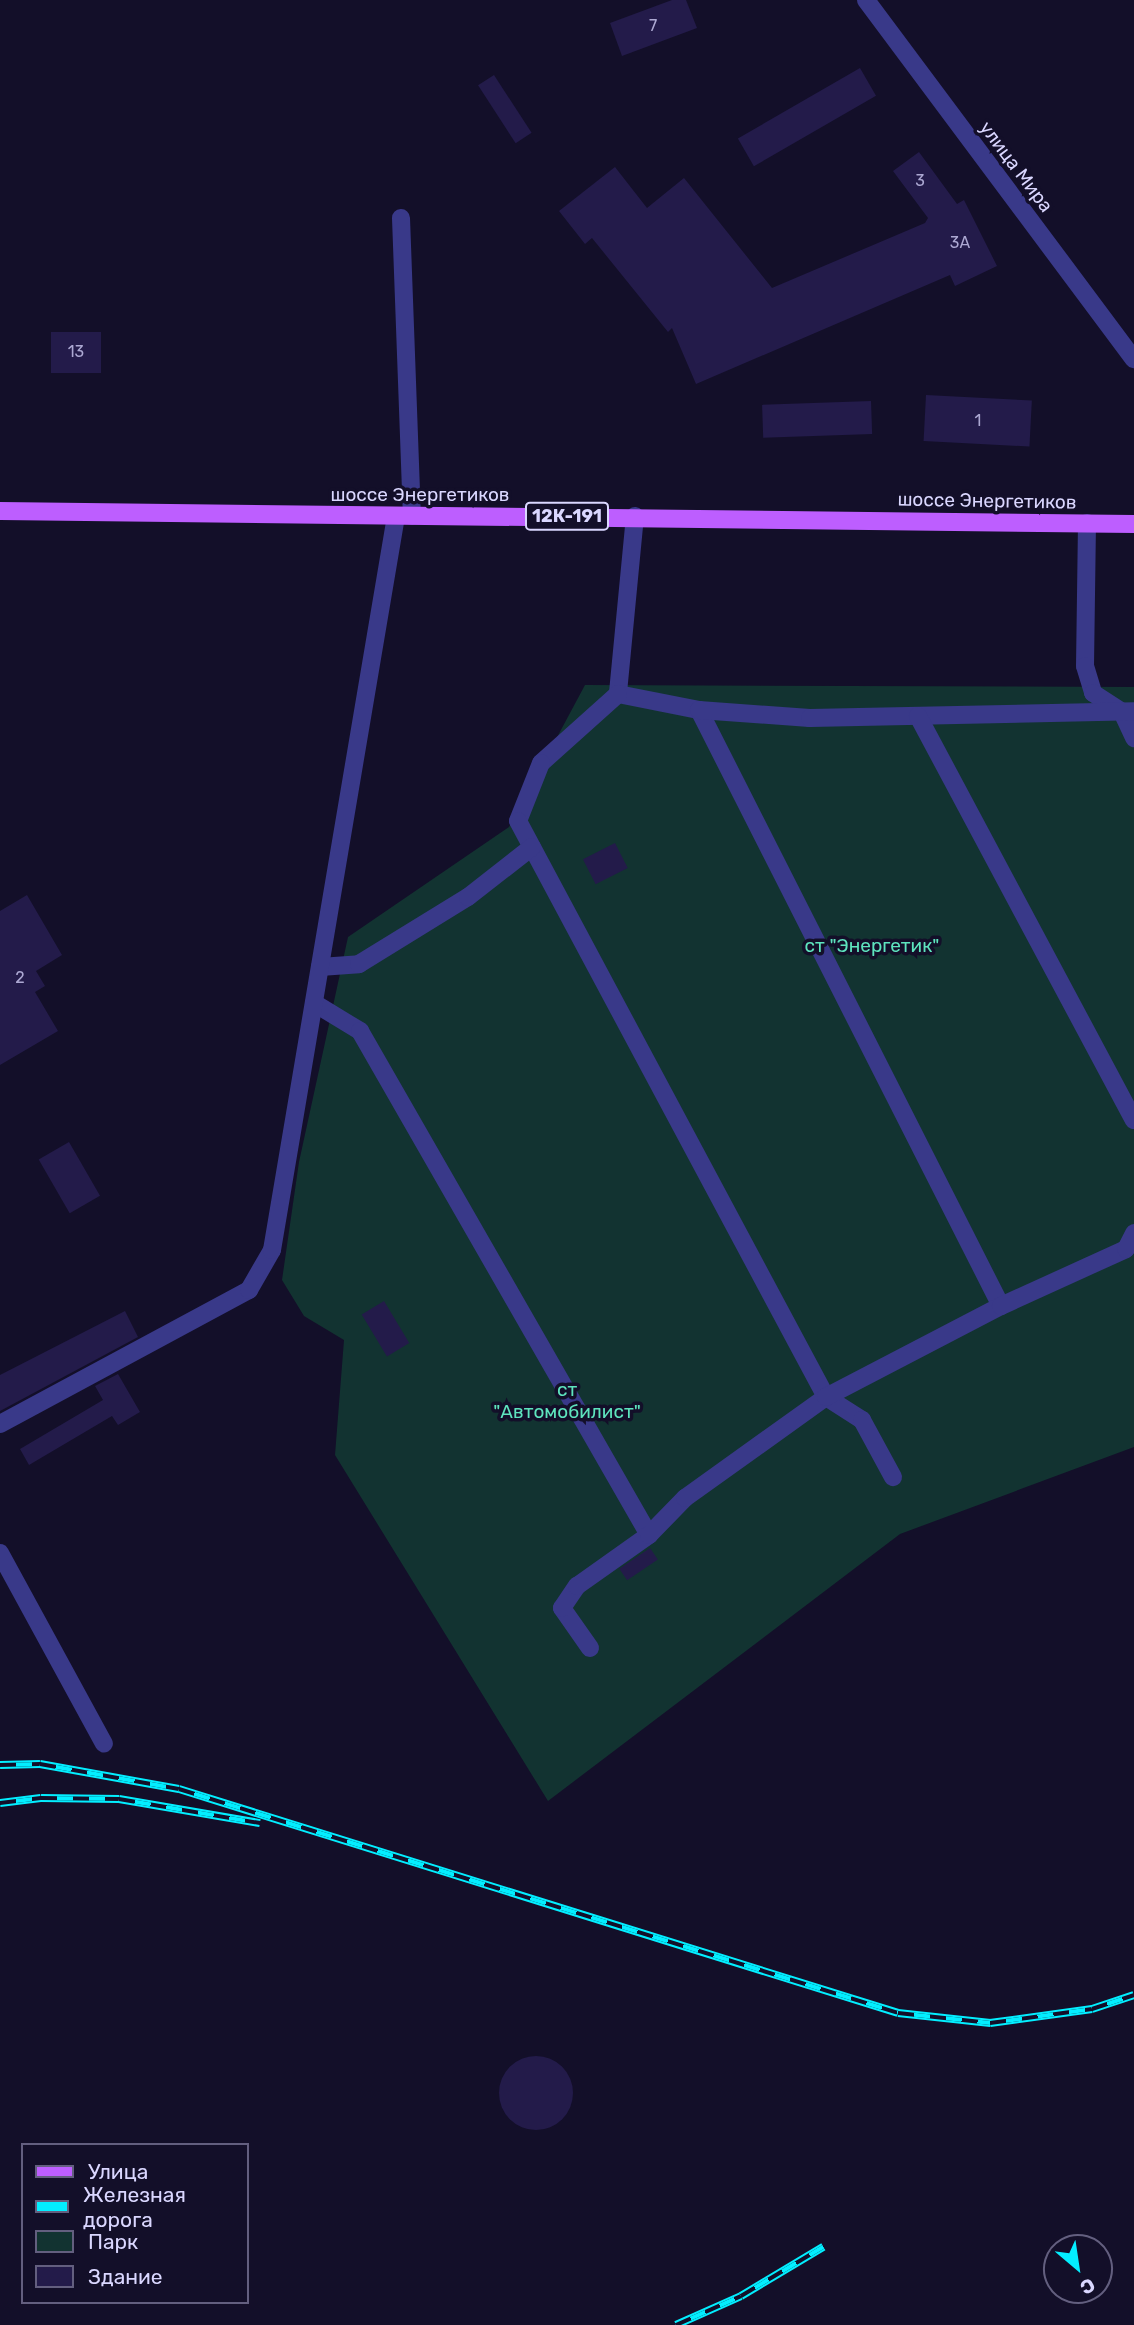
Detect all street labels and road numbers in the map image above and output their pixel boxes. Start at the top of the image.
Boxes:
street label: улица Мира [974,117,1058,217]
street label: шоссе Энергетиков [330,484,510,506]
street label: шоссе Энергетиков [897,488,1077,514]
road number: 12К-191 [523,502,611,530]

